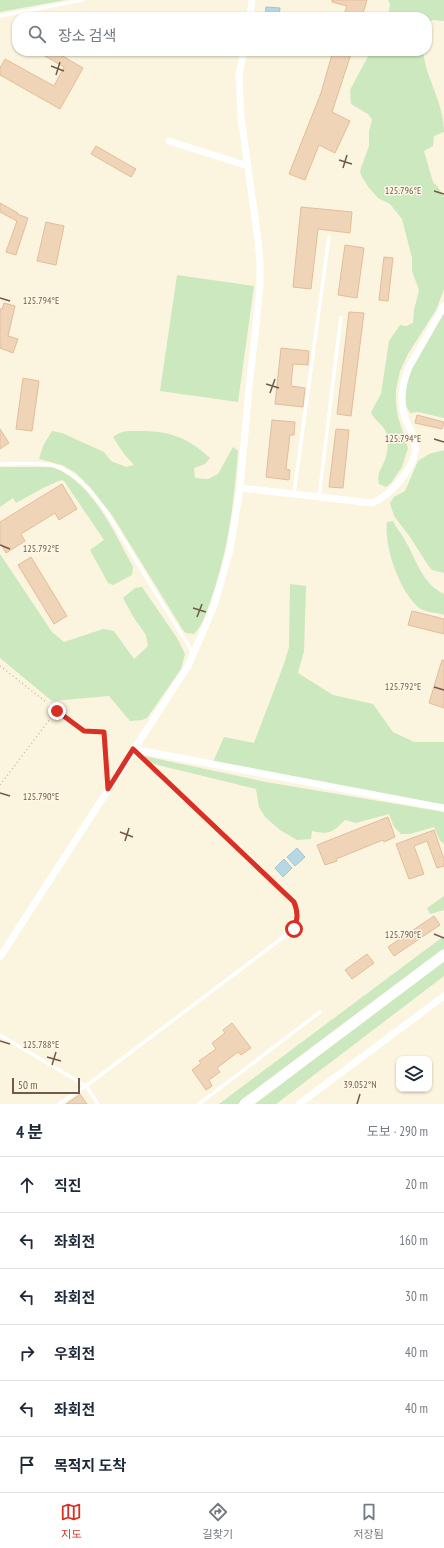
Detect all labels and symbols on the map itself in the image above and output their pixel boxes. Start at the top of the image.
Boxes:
text: 125.796°E [385,184,421,197]
text: 125.794°E [23,294,59,307]
text: 125.794°E [385,432,421,445]
text: 125.792°E [23,542,59,555]
text: 125.792°E [385,680,421,693]
route end [48,702,66,720]
text: 125.790°E [23,790,59,803]
route start [285,920,303,938]
text: 125.790°E [385,928,421,941]
text: 125.788°E [23,1038,59,1051]
scale bar [12,1076,80,1095]
text: 39.052°N [343,1078,377,1091]

